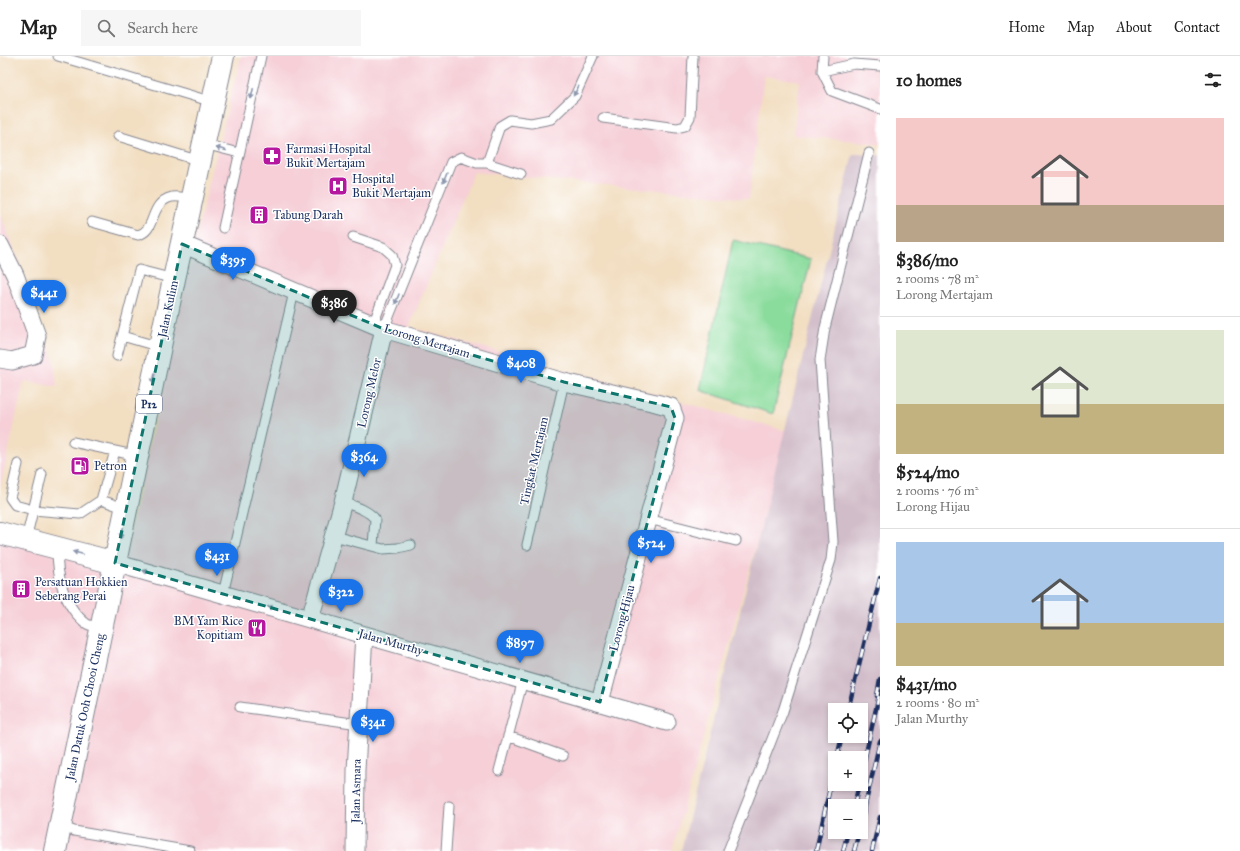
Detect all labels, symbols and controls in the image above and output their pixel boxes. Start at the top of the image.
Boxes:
search box [81,10,361,46]
text: Map [20,16,57,39]
icon: search [95,17,117,39]
text: Search here [127,19,198,37]
text: Home [1008,19,1045,36]
text: Map [1067,19,1094,36]
text: About [1116,19,1152,36]
text: Contact [1174,19,1220,36]
icon: filters [1202,69,1224,91]
text: 10 homes [896,70,962,91]
one-way arrow [573,85,580,97]
one-way arrow [249,88,255,100]
place label: Farmasi Hospital Bukit Mertajam [286,142,372,170]
icon: home [1024,144,1096,216]
one-way arrow [215,145,228,151]
pharmacy icon: Farmasi Hospital Bukit Mertajam [261,145,283,167]
place label: Hospital Bukit Mertajam [352,172,431,200]
one-way arrow [442,173,448,184]
hospital icon: Hospital Bukit Mertajam [327,175,349,197]
building icon: Tabung Darah [248,204,270,226]
place label: Tabung Darah [273,208,344,223]
pin: $395 [209,247,257,281]
text: $386/mo [896,250,958,271]
text: $395 [220,252,246,268]
text: 2 rooms · 78 m² [896,271,979,287]
street label: Jalan Kulim [155,279,182,341]
pin: $441 [20,280,68,314]
text: $441 [30,285,58,301]
text: Lorong Mertajam [896,287,993,303]
pin: $386 [310,290,358,324]
one-way arrow [393,293,399,305]
text: $386 [321,295,347,311]
street label: Lorong Mertajam [382,321,472,362]
pin: $408 [497,350,545,384]
text: $408 [506,355,536,371]
street label: Lorong Melor [354,356,385,430]
icon: home [1024,356,1096,428]
one-way arrow [150,372,156,384]
road number: P12 [136,395,162,413]
street label: Tingkat Mertajam [517,415,552,507]
pin: $364 [340,444,388,478]
text: $364 [351,449,377,465]
fuel station icon: Petron [69,455,91,477]
place label: Petron [94,459,127,473]
text: $524/mo [896,462,959,483]
text: 2 rooms · 76 m² [896,483,978,499]
text: Lorong Hijau [896,499,970,515]
one-way arrow [118,527,124,539]
pin: $524 [627,530,675,564]
text: $524 [637,535,665,551]
pin: $431 [193,543,241,577]
text: $431 [204,548,230,564]
one-way arrow [72,549,84,555]
icon: home [1024,568,1096,640]
one-way arrow [141,569,153,575]
place label: Persatuan Hokkien Seberang Perai [35,575,128,604]
building icon: Persatuan Hokkien Seberang Perai [10,578,32,600]
pin: $322 [317,579,365,613]
street label: Lorong Hijau [606,583,639,653]
text: $322 [328,584,354,600]
one-way arrow [266,605,278,611]
place label: BM Yam Rice Kopitiam [174,614,243,642]
restaurant icon: BM Yam Rice Kopitiam [246,617,268,639]
street label: Jalan Murthy [355,626,425,659]
pin: $897 [496,630,544,664]
street label: Jalan Datuk Ooh Chooi Cheng [62,632,108,784]
text: $897 [506,635,534,651]
text: $431/mo [896,674,957,695]
text: 2 rooms · 80 m² [896,695,979,711]
map controls [828,703,868,839]
button: locate [828,703,868,743]
pin: $341 [349,709,397,743]
text: Jalan Murthy [896,711,968,727]
text: $341 [360,714,386,730]
button: + [828,751,868,791]
street label: Jalan Asmara [348,758,365,825]
button: − [828,799,868,839]

